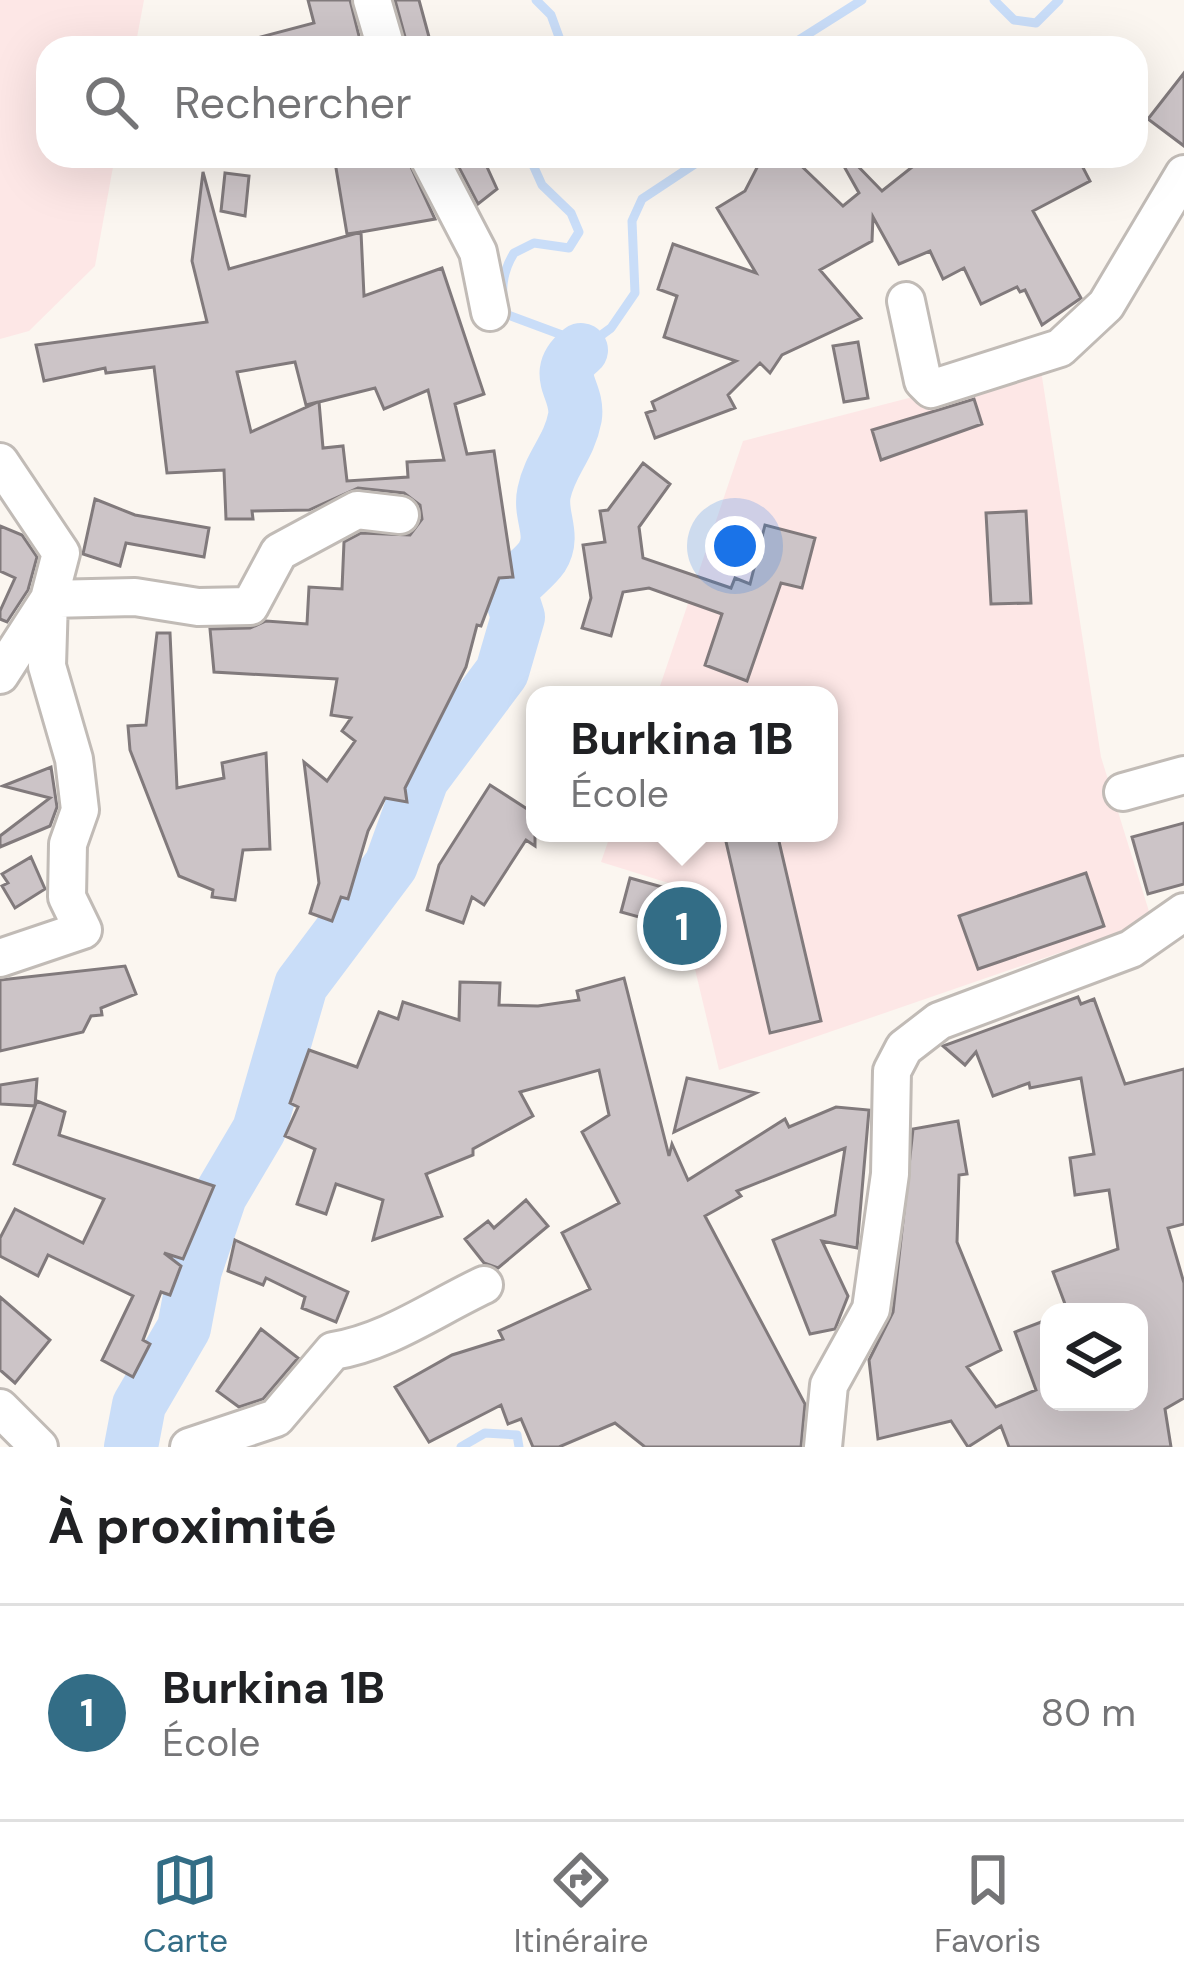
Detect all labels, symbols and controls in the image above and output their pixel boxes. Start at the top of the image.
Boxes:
search box [36,36,1148,168]
icon: search [78,69,144,135]
text: Rechercher [174,73,412,132]
your location [705,516,765,576]
popup [526,686,838,842]
text: Burkina 1B [571,709,793,768]
text: École [571,768,669,819]
pin: 1 [643,881,721,971]
map controls [1040,1303,1148,1411]
button: layers [1040,1303,1148,1411]
text: À proximité [48,1492,337,1559]
text: Burkina 1B [162,1658,385,1717]
text: 1 [80,1687,94,1738]
text: 80 m [1040,1687,1136,1738]
text: École [162,1717,260,1768]
tab: Carte [143,1847,228,1962]
tab: Itinéraire [514,1847,649,1962]
tab: Favoris [934,1847,1041,1962]

